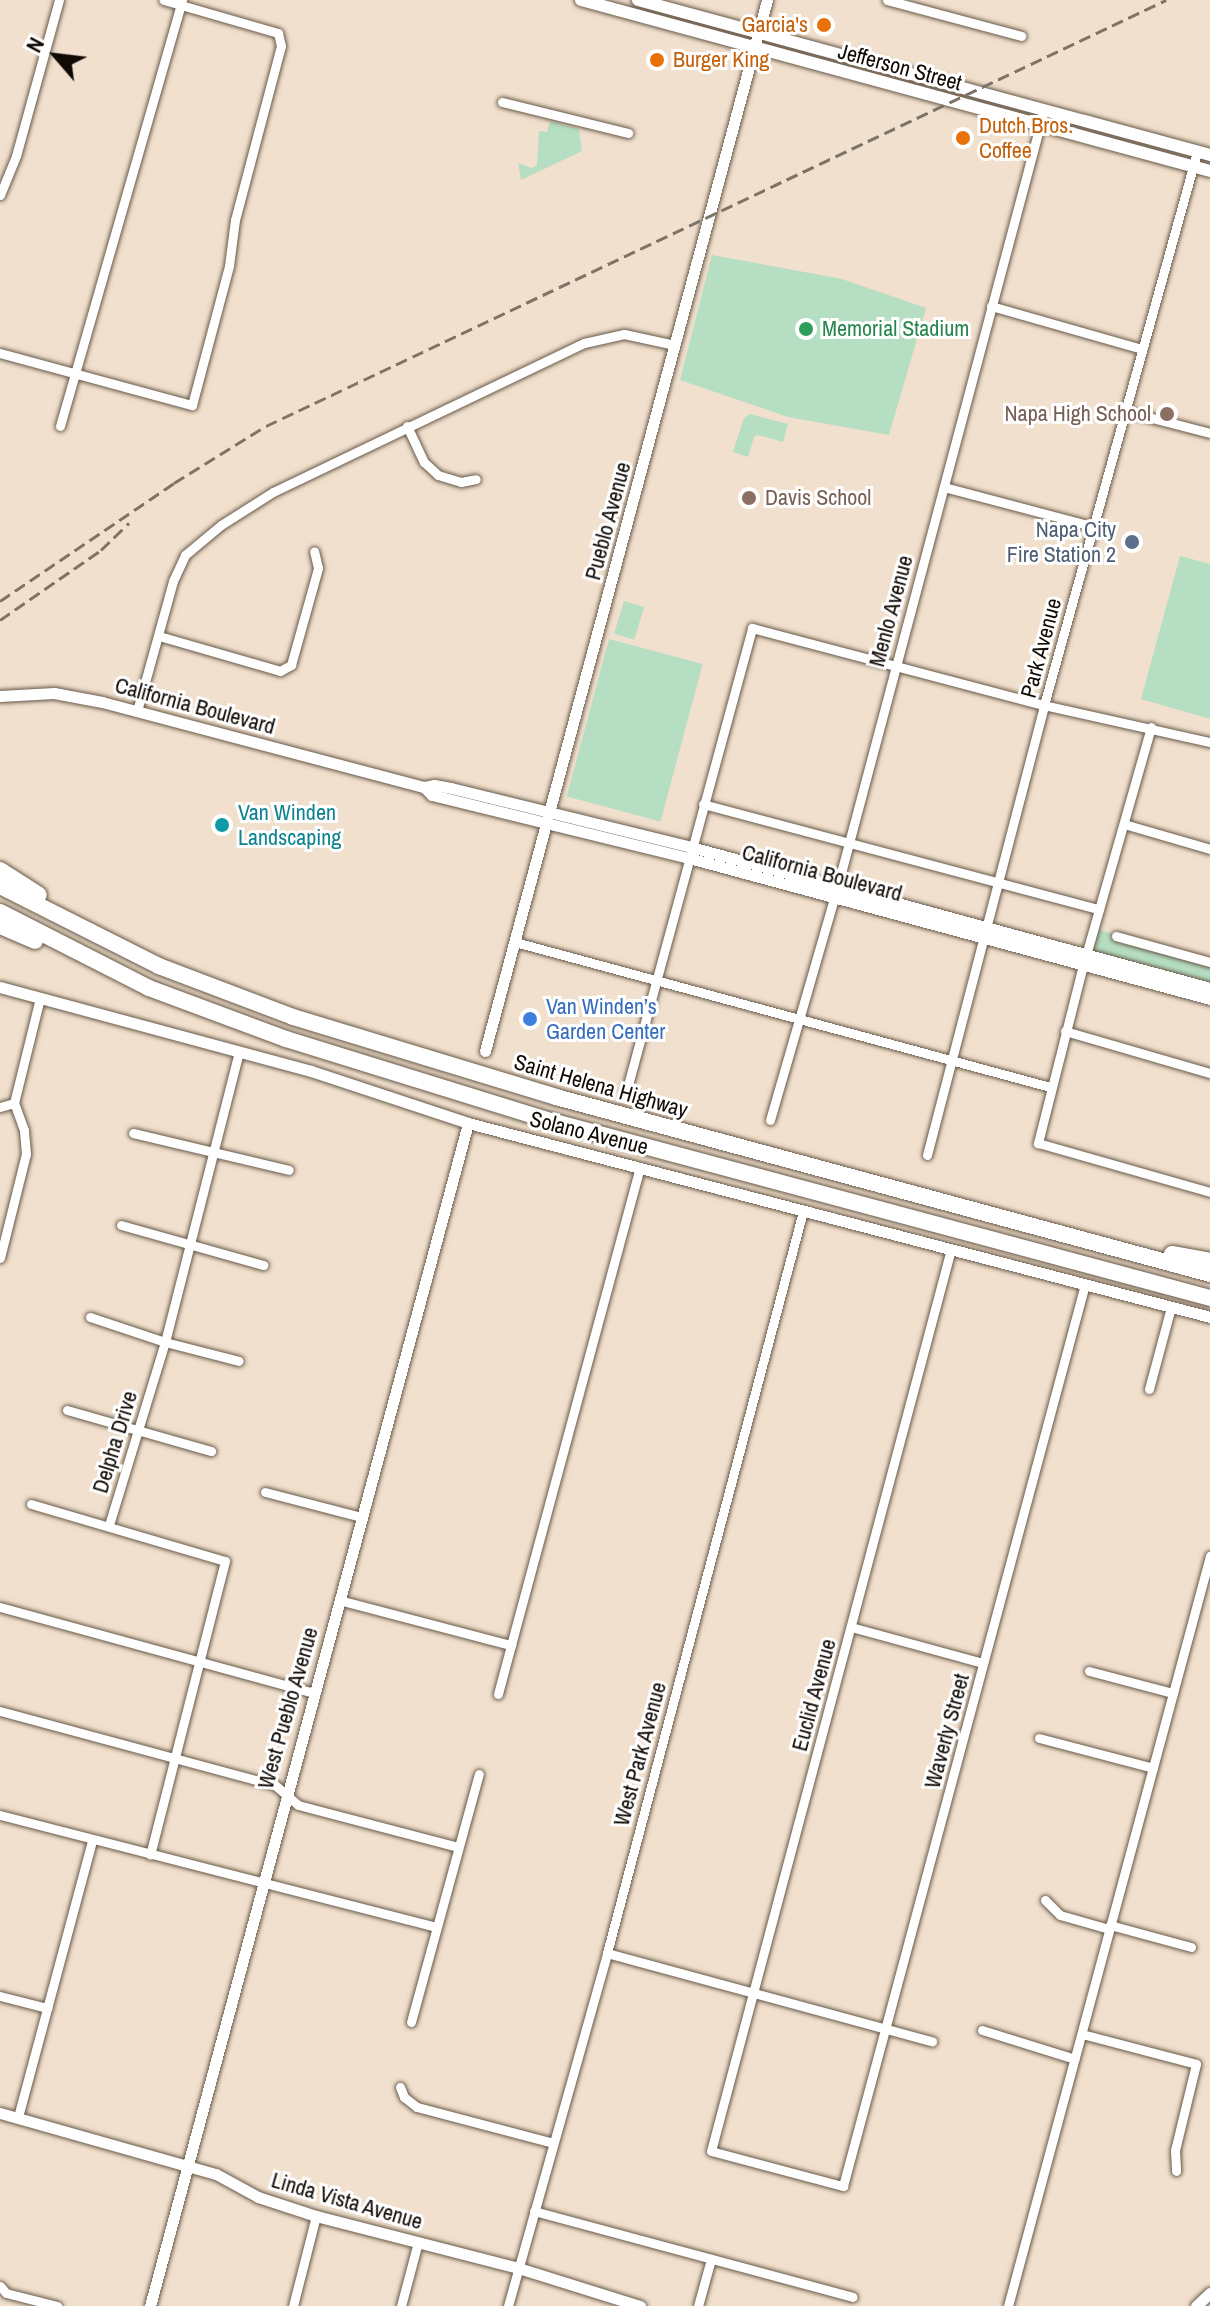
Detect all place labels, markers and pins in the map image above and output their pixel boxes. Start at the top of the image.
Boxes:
place label: Garcia's [741,12,808,38]
marker: Garcia's [815,16,833,34]
place label: Burger King [673,47,769,73]
marker: Burger King [648,51,666,69]
place label: Dutch Bros. Coffee [979,112,1073,164]
marker: Dutch Bros. Coffee [954,129,972,147]
place label: Memorial Stadium [822,316,969,342]
marker: Memorial Stadium [797,320,815,338]
place label: Napa High School [1005,401,1151,427]
marker: Napa High School [1158,405,1176,423]
place label: Davis School [765,485,871,511]
marker: Davis School [740,489,758,507]
place label: Napa City Fire Station 2 [1007,516,1116,568]
marker: Napa City Fire Station 2 [1123,533,1141,551]
place label: Van Winden Landscaping [238,799,341,850]
marker: Van Winden Landscaping [213,816,231,834]
place label: Van Winden’s Garden Center [546,993,665,1044]
marker: Van Winden’s Garden Center [521,1010,539,1028]

